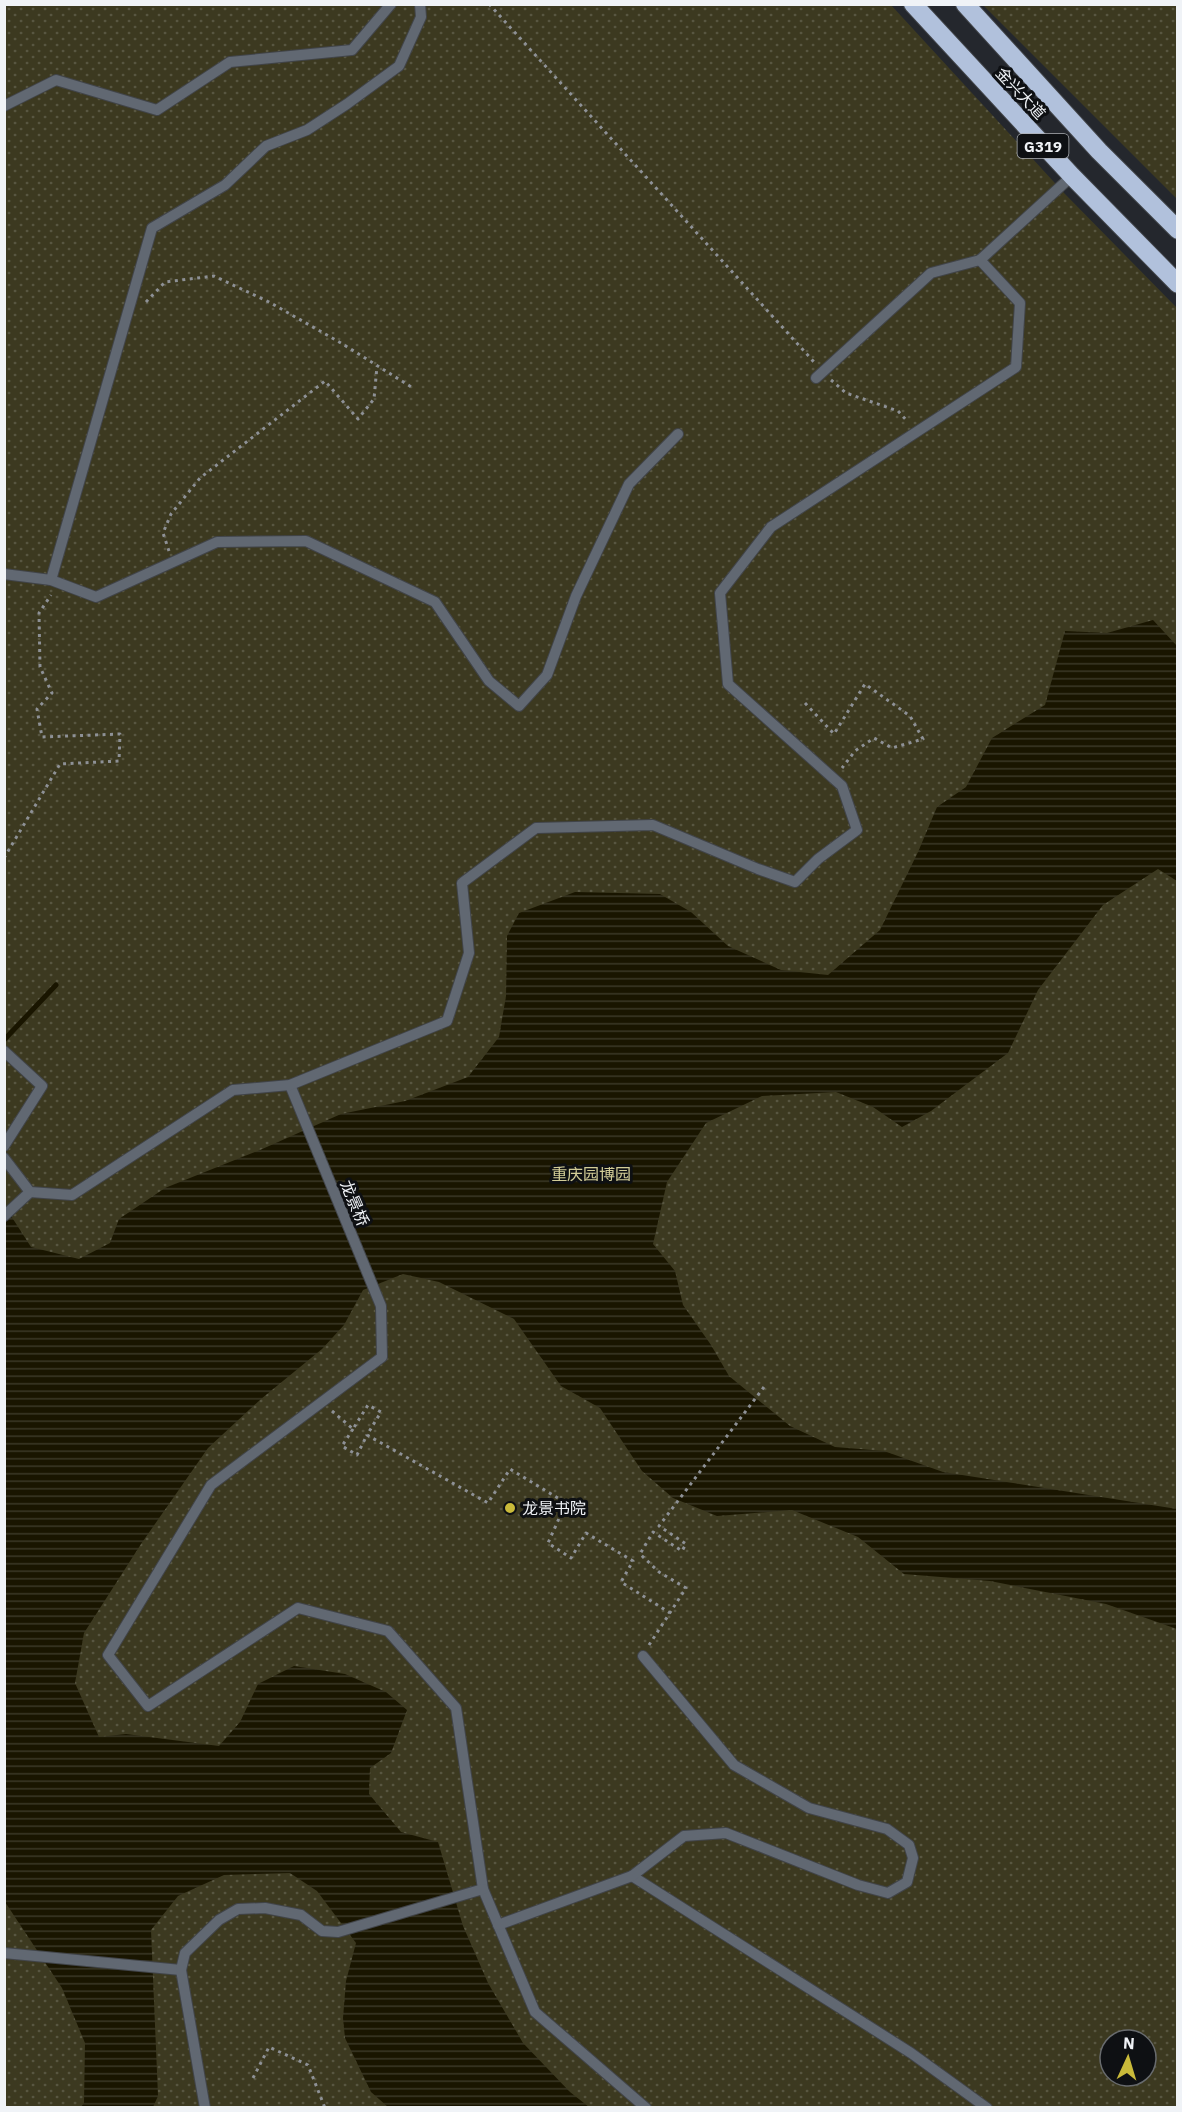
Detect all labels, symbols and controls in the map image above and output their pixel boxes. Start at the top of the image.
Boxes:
street label: 金兴大道 [992,63,1050,123]
road number: G319 [1018,134,1068,158]
park label: 重庆园博园 [551,1164,631,1184]
street label: 龙景桥 [336,1177,374,1229]
place label: 龙景书院 [522,1498,586,1518]
marker: 龙景书院 [503,1501,517,1515]
north arrow [1098,2028,1158,2088]
text: N [1123,2033,1136,2053]

